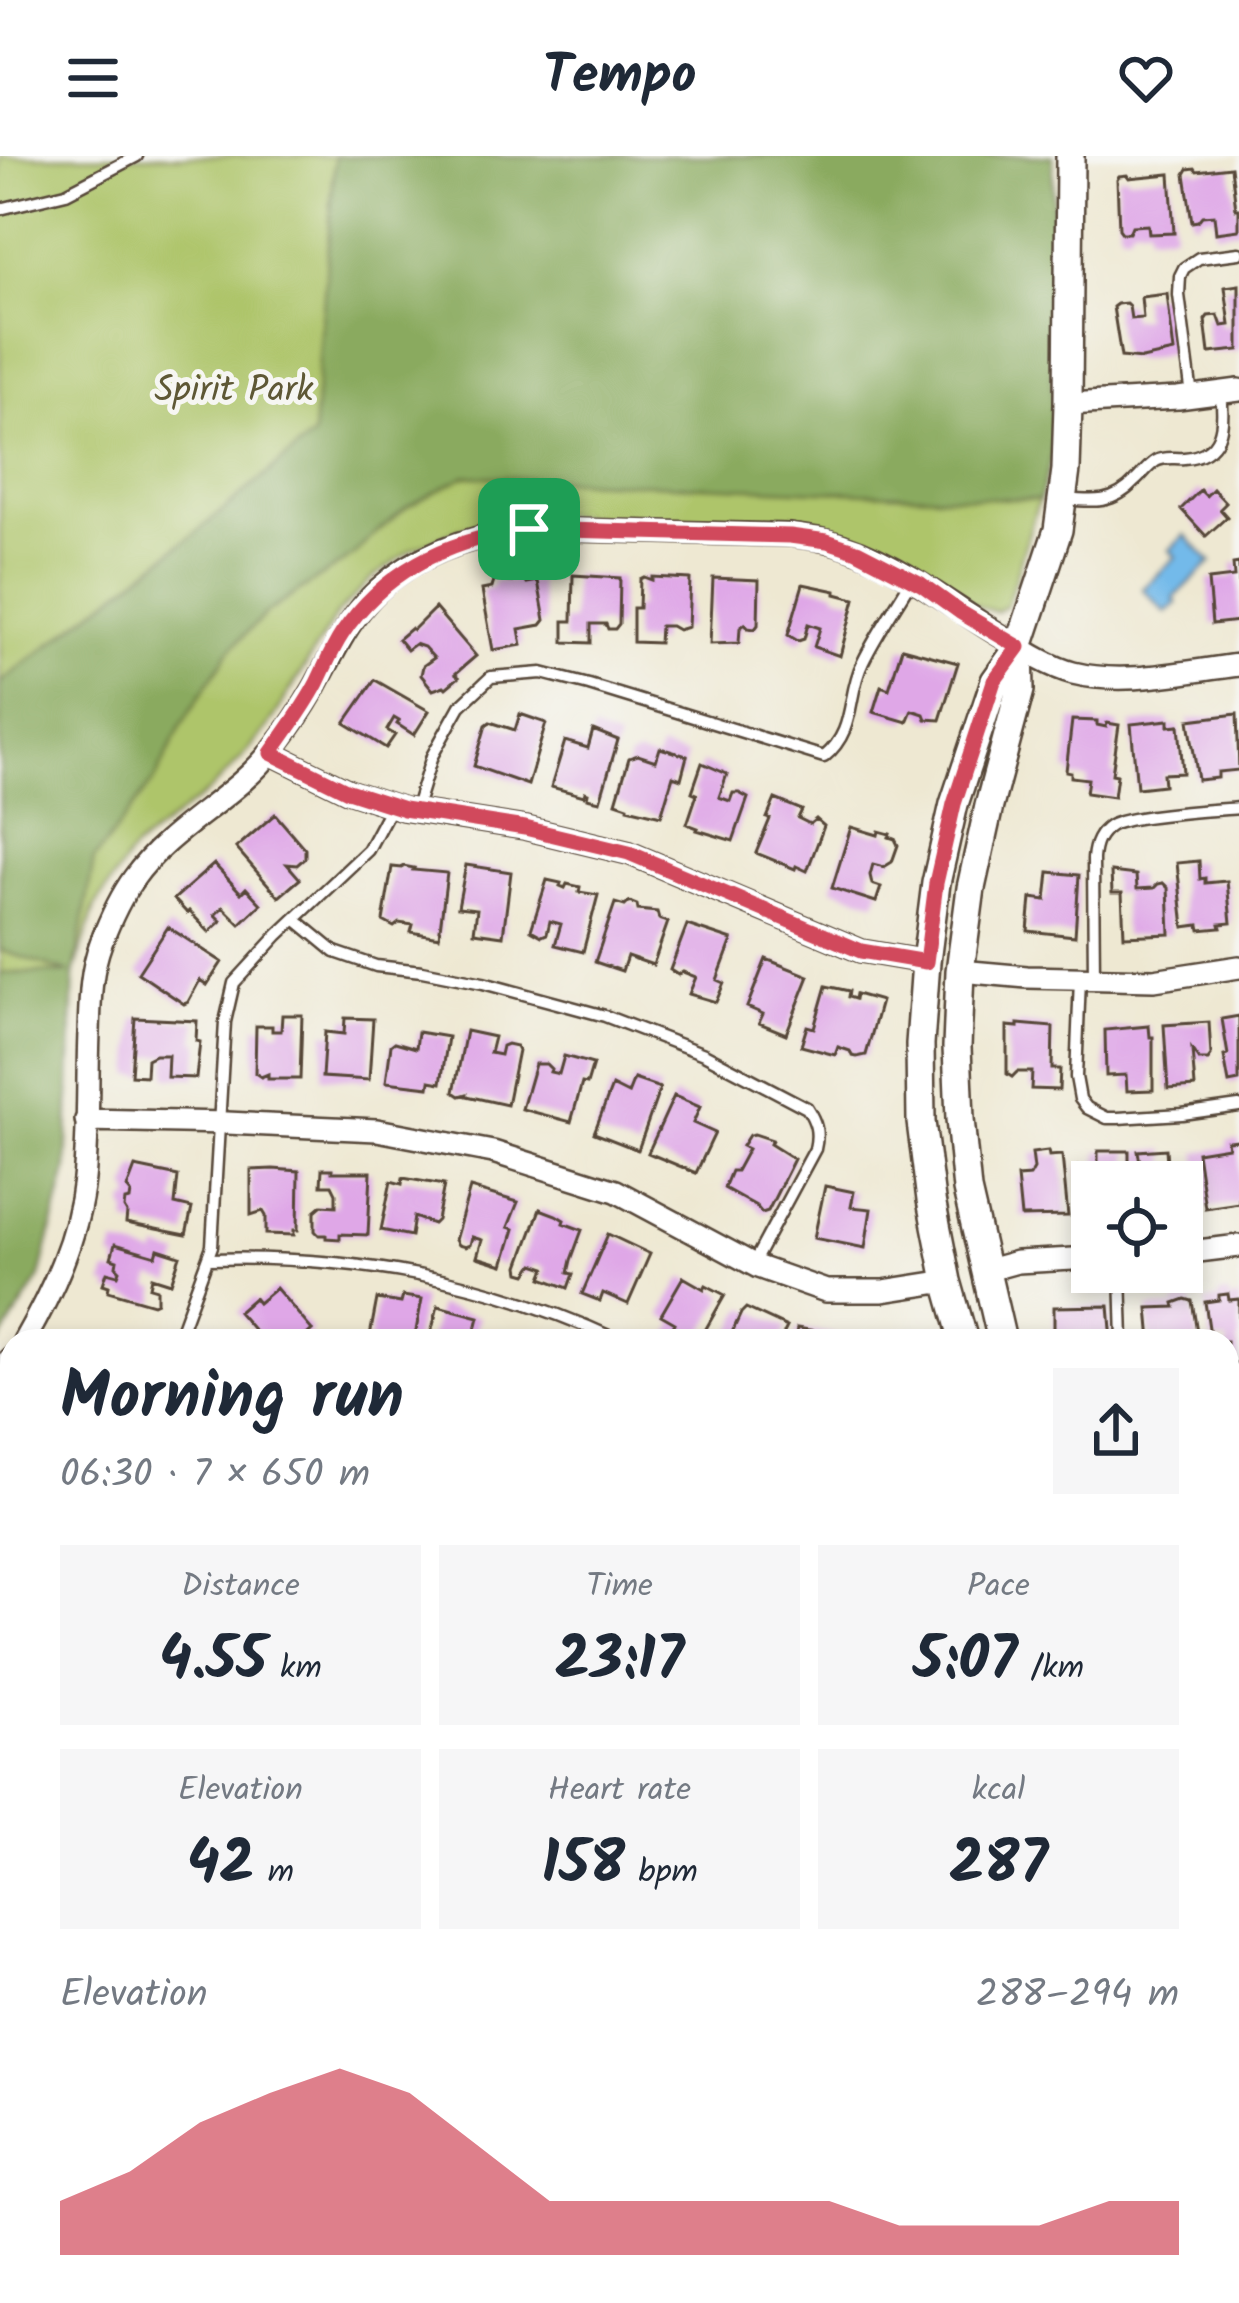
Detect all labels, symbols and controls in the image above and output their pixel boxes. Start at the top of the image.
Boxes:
text: Tempo [543,35,696,121]
icon: menu [60,45,126,111]
icon: heart [1113,45,1179,111]
park label: Spirit Park [155,363,315,420]
pin [478,478,580,580]
icon: arrive [496,496,562,562]
map controls [1071,1161,1203,1293]
button: locate [1071,1161,1203,1293]
text: Morning run [60,1347,404,1452]
button: share [1053,1368,1179,1494]
text: 06:30 · 7 × 650 m [60,1445,370,1507]
text: Distance [181,1561,300,1614]
text: Time [586,1561,653,1614]
text: Pace [967,1561,1030,1614]
text: 4.55 [159,1614,267,1710]
text: 23:17 [555,1614,684,1710]
text: 5:07 [913,1614,1017,1710]
text: km [267,1643,322,1696]
text: /km [1017,1643,1084,1696]
text: Elevation [178,1765,303,1818]
text: Heart rate [548,1765,691,1818]
text: kcal [972,1765,1025,1818]
text: 42 [187,1818,255,1914]
text: 158 [541,1818,625,1914]
text: 287 [949,1818,1048,1914]
text: m [255,1847,294,1900]
text: bpm [625,1847,698,1900]
text: Elevation [60,1965,208,2027]
text: 288–294 m [976,1965,1179,2027]

